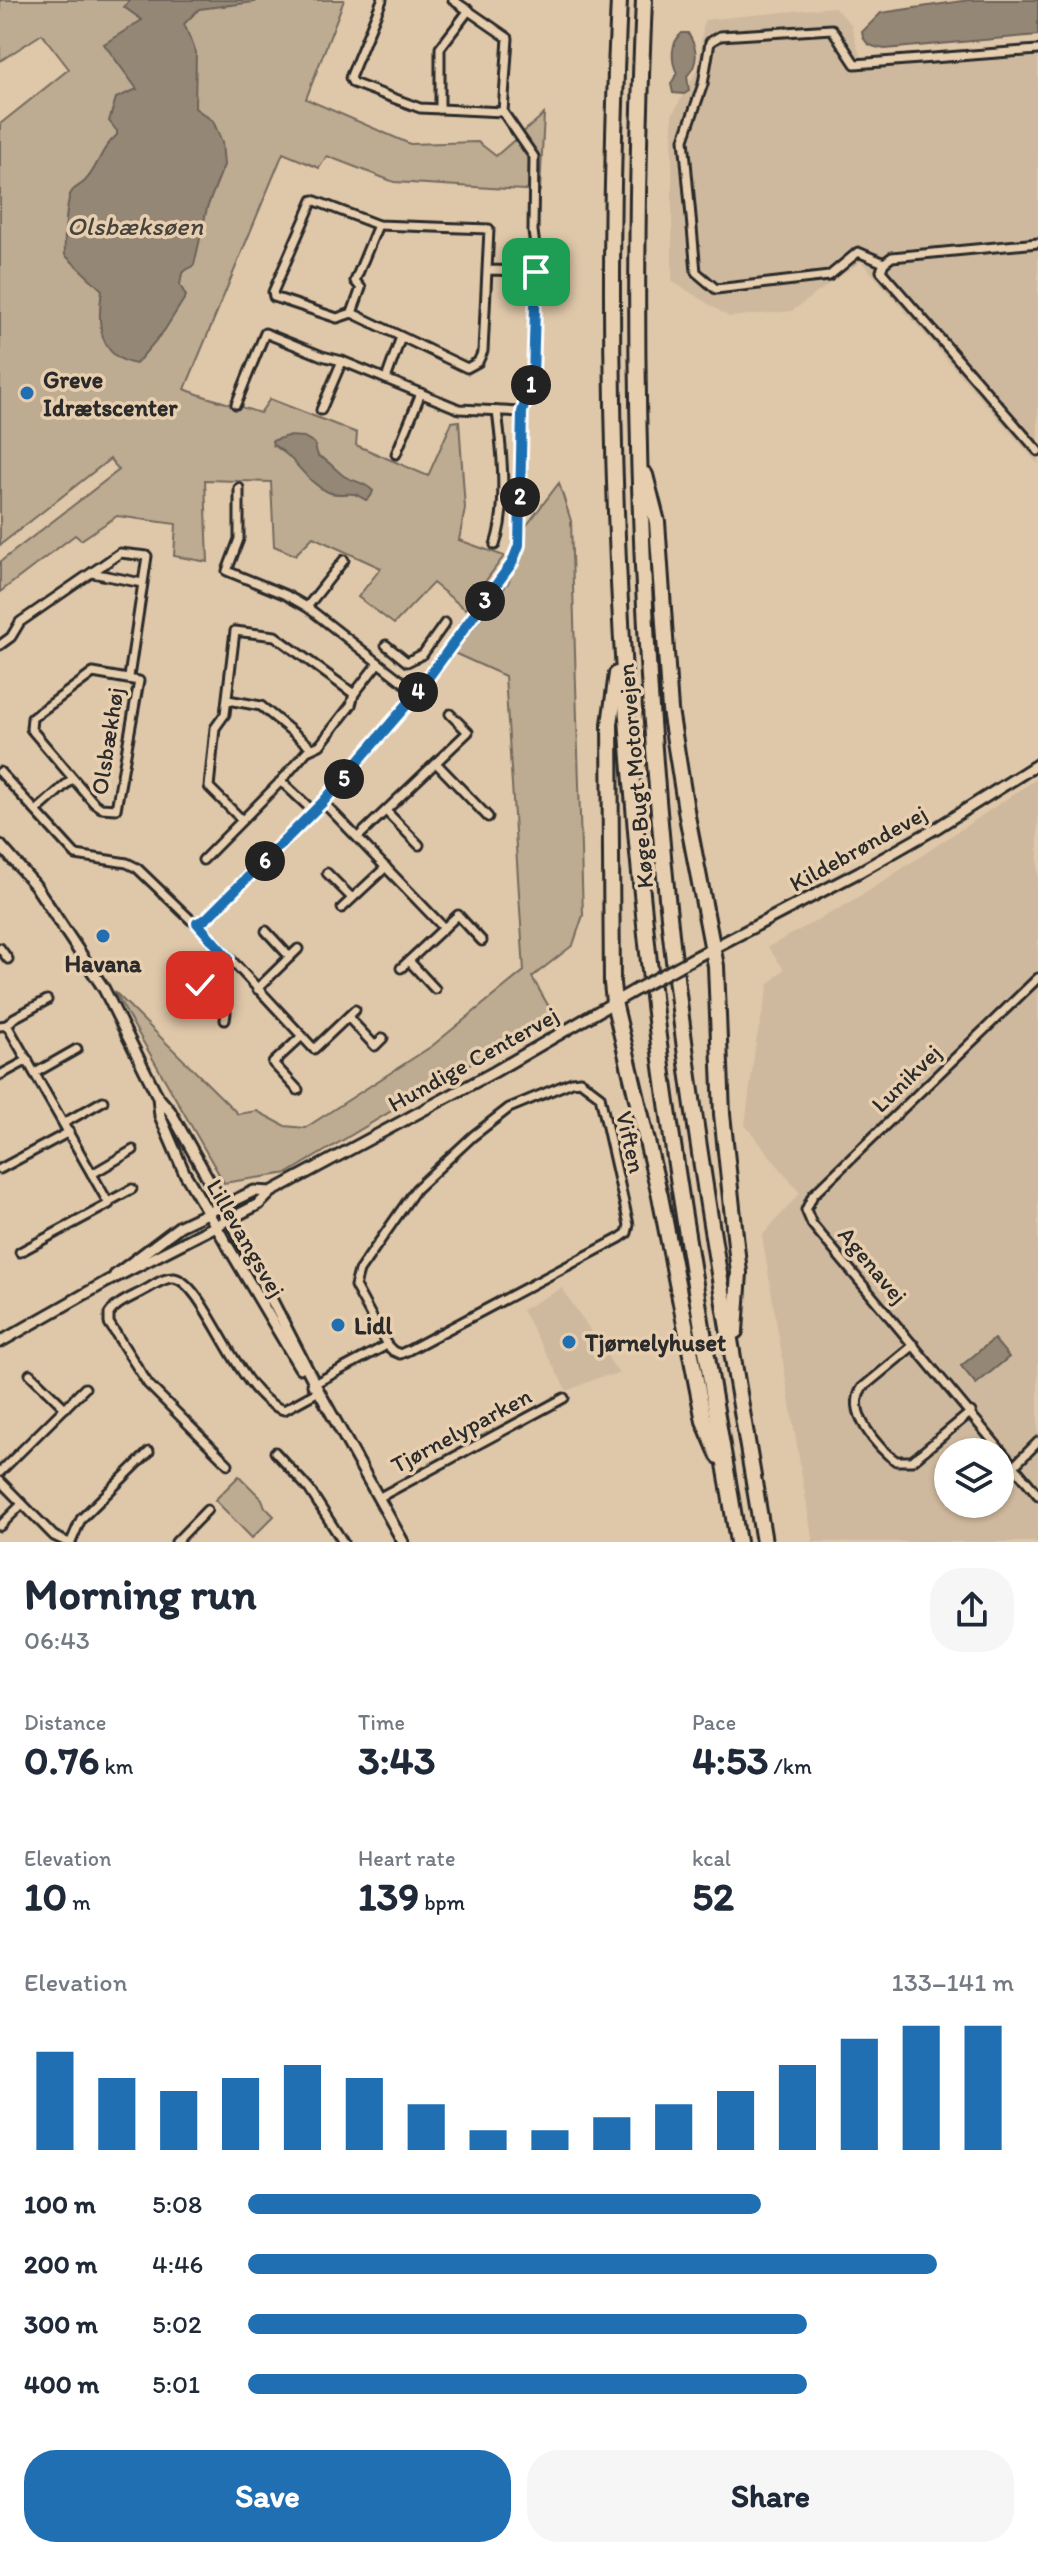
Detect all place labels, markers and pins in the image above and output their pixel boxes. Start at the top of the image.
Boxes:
pin [502,238,570,306]
place label: Greve Idrætscenter [43,365,179,422]
pin: 1 [511,365,551,405]
marker: Greve Idrætscenter [18,384,36,402]
pin: 2 [500,477,540,517]
pin: 3 [465,581,505,621]
pin: 4 [398,672,438,712]
pin: 5 [324,759,364,799]
pin: 6 [245,841,285,881]
marker: Havana [94,927,112,945]
place label: Havana [64,949,142,978]
pin [166,951,234,1019]
place label: Lidl [354,1311,393,1340]
marker: Lidl [329,1316,347,1334]
place label: Tjørnelyhuset [584,1328,726,1358]
marker: Tjørnelyhuset [560,1333,578,1351]

